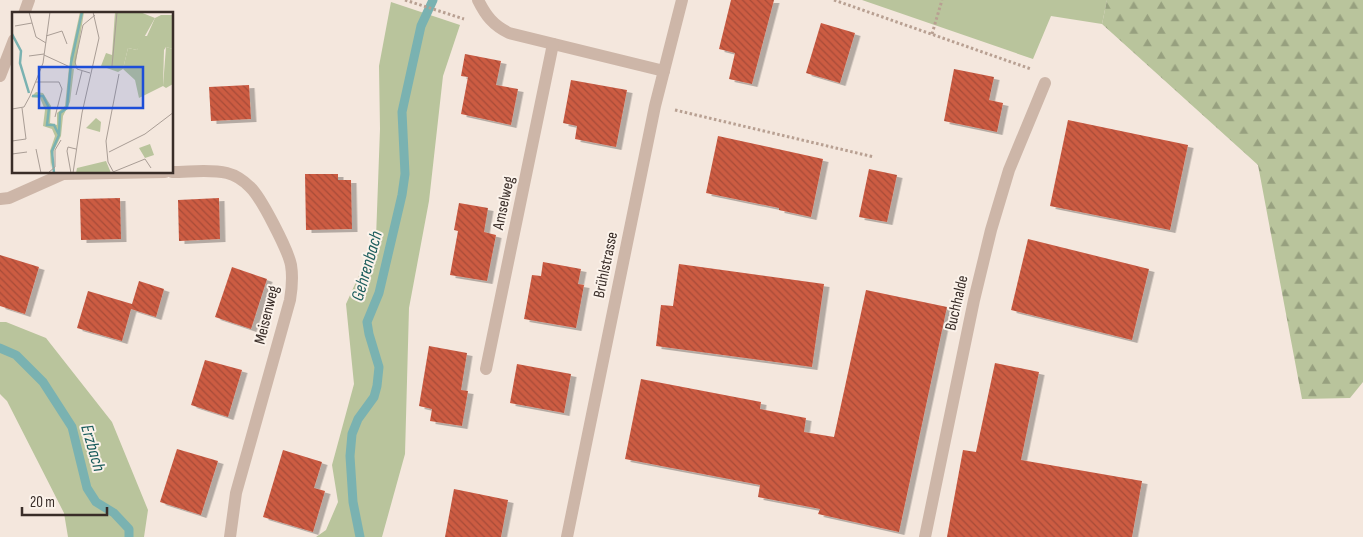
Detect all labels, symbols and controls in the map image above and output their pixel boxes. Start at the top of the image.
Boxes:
inset map [12,12,174,174]
street label: Amselweg [489,174,519,233]
water label: Gehrenbach [347,228,387,303]
street label: Brühlstrasse [590,230,622,300]
street label: Buchhalde [941,274,973,332]
street label: Meisenweg [251,284,283,346]
water label: Erzbach [76,422,110,474]
scale bar [22,484,108,516]
text: 20 m [30,493,55,512]

